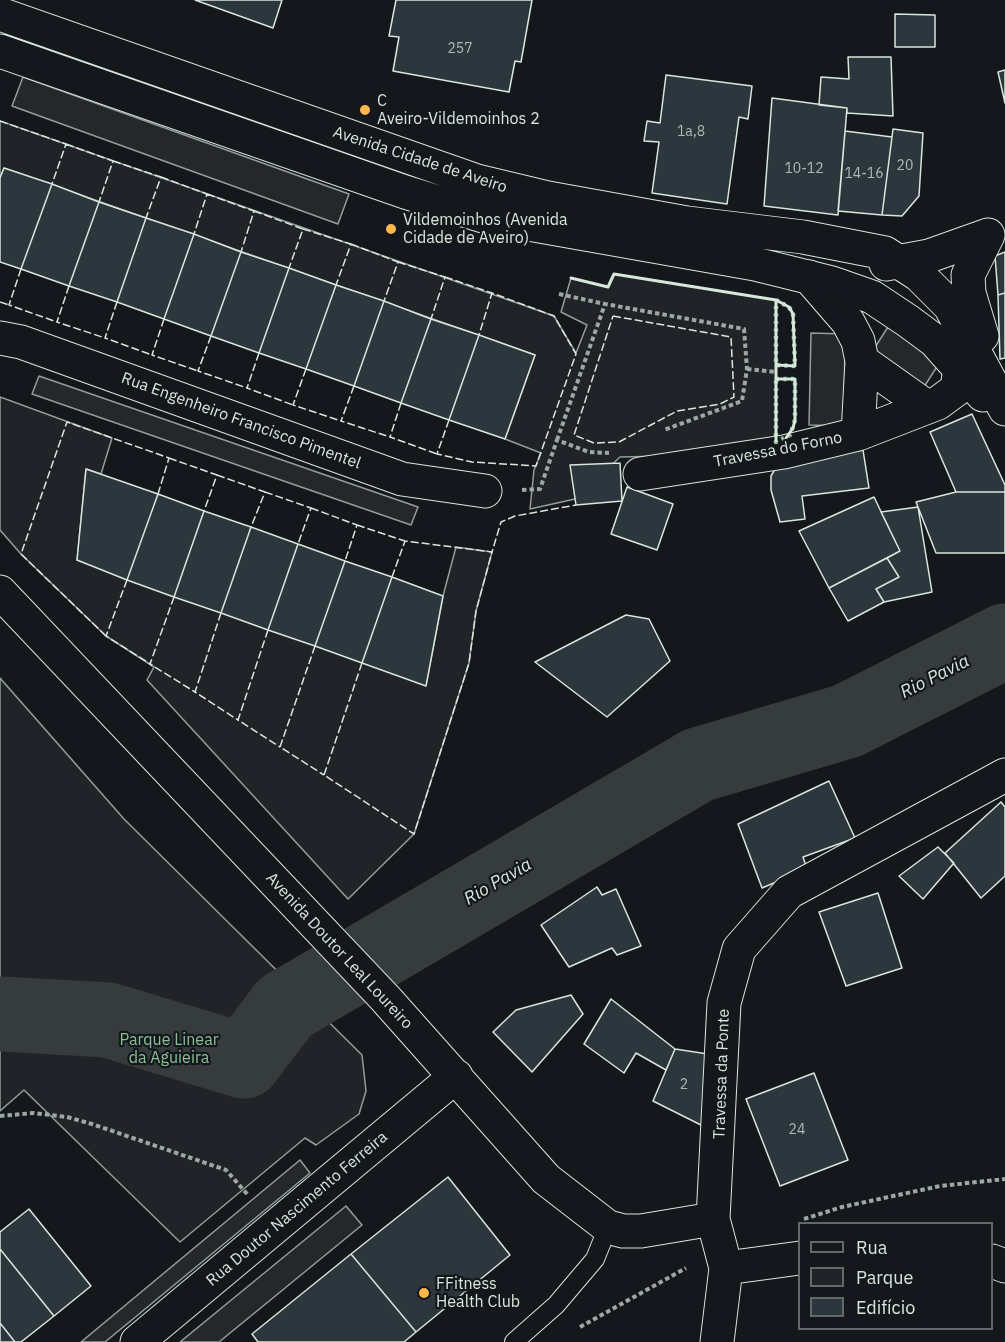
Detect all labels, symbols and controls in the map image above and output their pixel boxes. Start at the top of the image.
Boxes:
house number: 257 [447,41,473,57]
place label: C Aveiro-Vildemoinhos 2 [377,91,540,129]
marker: C Aveiro-Vildemoinhos 2 [358,103,372,117]
street label: Avenida Cidade de Aveiro [331,123,509,197]
house number: 1a,8 [677,124,705,140]
house number: 20 [897,158,913,174]
house number: 10-12 [784,161,824,177]
house number: 14-16 [844,166,884,182]
place label: Vildemoinhos (Avenida Cidade de Aveiro) [403,210,568,248]
marker: Vildemoinhos (Avenida Cidade de Aveiro) [384,222,398,236]
street label: Rua Engenheiro Francisco Pimentel [119,369,363,473]
street label: Travessa do Forno [712,428,844,472]
water label: Rio Pavia [897,650,973,704]
water label: Rio Pavia [460,854,536,910]
street label: Avenida Doutor Leal Loureiro [262,869,416,1033]
street label: Travessa da Ponte [710,1009,734,1139]
park label: Parque Linear da Aguieira [119,1030,219,1068]
house number: 2 [680,1077,688,1093]
house number: 24 [789,1122,805,1138]
street label: Rua Doutor Nascimento Ferreira [203,1128,391,1290]
legend [798,1222,993,1330]
text: Rua [856,1236,887,1259]
text: Parque [856,1266,913,1289]
place label: FFitness Health Club [436,1274,520,1312]
marker: FFitness Health Club [417,1286,431,1300]
text: Edifício [856,1296,915,1319]

